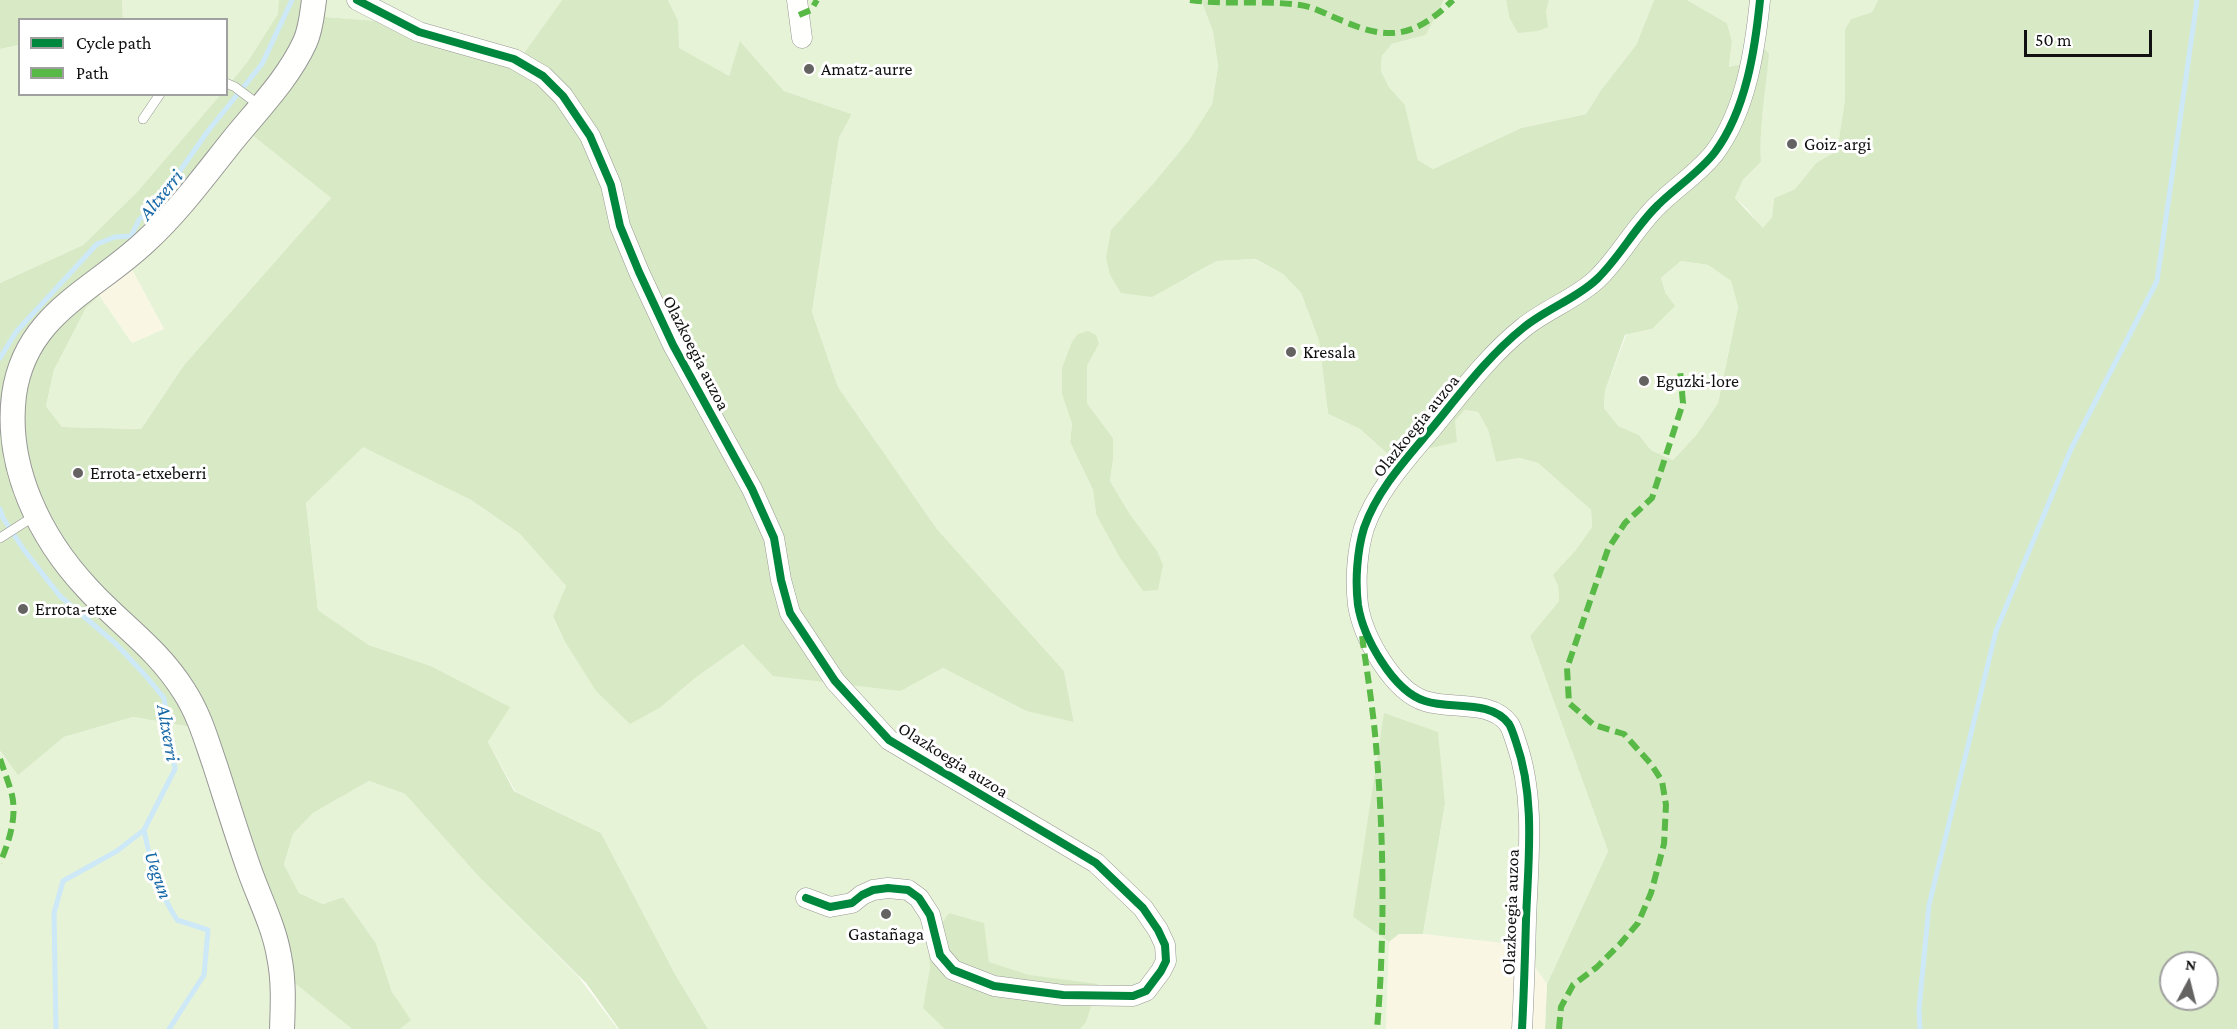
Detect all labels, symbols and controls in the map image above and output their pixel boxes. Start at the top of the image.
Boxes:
legend [18,18,228,96]
scale bar [2027,18,2154,56]
text: 50 m [2035,30,2072,50]
text: Cycle path [76,33,151,53]
place label: Amatz-aurre [821,58,912,80]
marker: Amatz-aurre [802,62,816,76]
text: Path [76,63,109,83]
place label: Goiz-argi [1804,133,1871,155]
marker: Goiz-argi [1785,137,1799,151]
water label: Altxerri [134,165,188,225]
street label: Olazkoegia auzoa [658,292,734,414]
place label: Kresala [1303,341,1356,363]
marker: Kresala [1284,345,1298,359]
street label: Olazkoegia auzoa [1368,370,1464,482]
place label: Eguzki-lore [1656,370,1739,392]
marker: Eguzki-lore [1637,374,1651,388]
place label: Errota-etxeberri [90,462,207,484]
marker: Errota-etxeberri [71,466,85,480]
place label: Errota-etxe [35,598,117,620]
marker: Errota-etxe [16,602,30,616]
water label: Altxerri [151,703,185,763]
street label: Olazkoegia auzoa [894,717,1012,803]
water label: Uegun [139,848,177,902]
street label: Olazkoegia auzoa [1498,849,1524,975]
marker: Gastañaga [879,907,893,921]
place label: Gastañaga [848,923,924,945]
north arrow [2159,951,2219,1011]
text: N [2185,956,2197,974]

